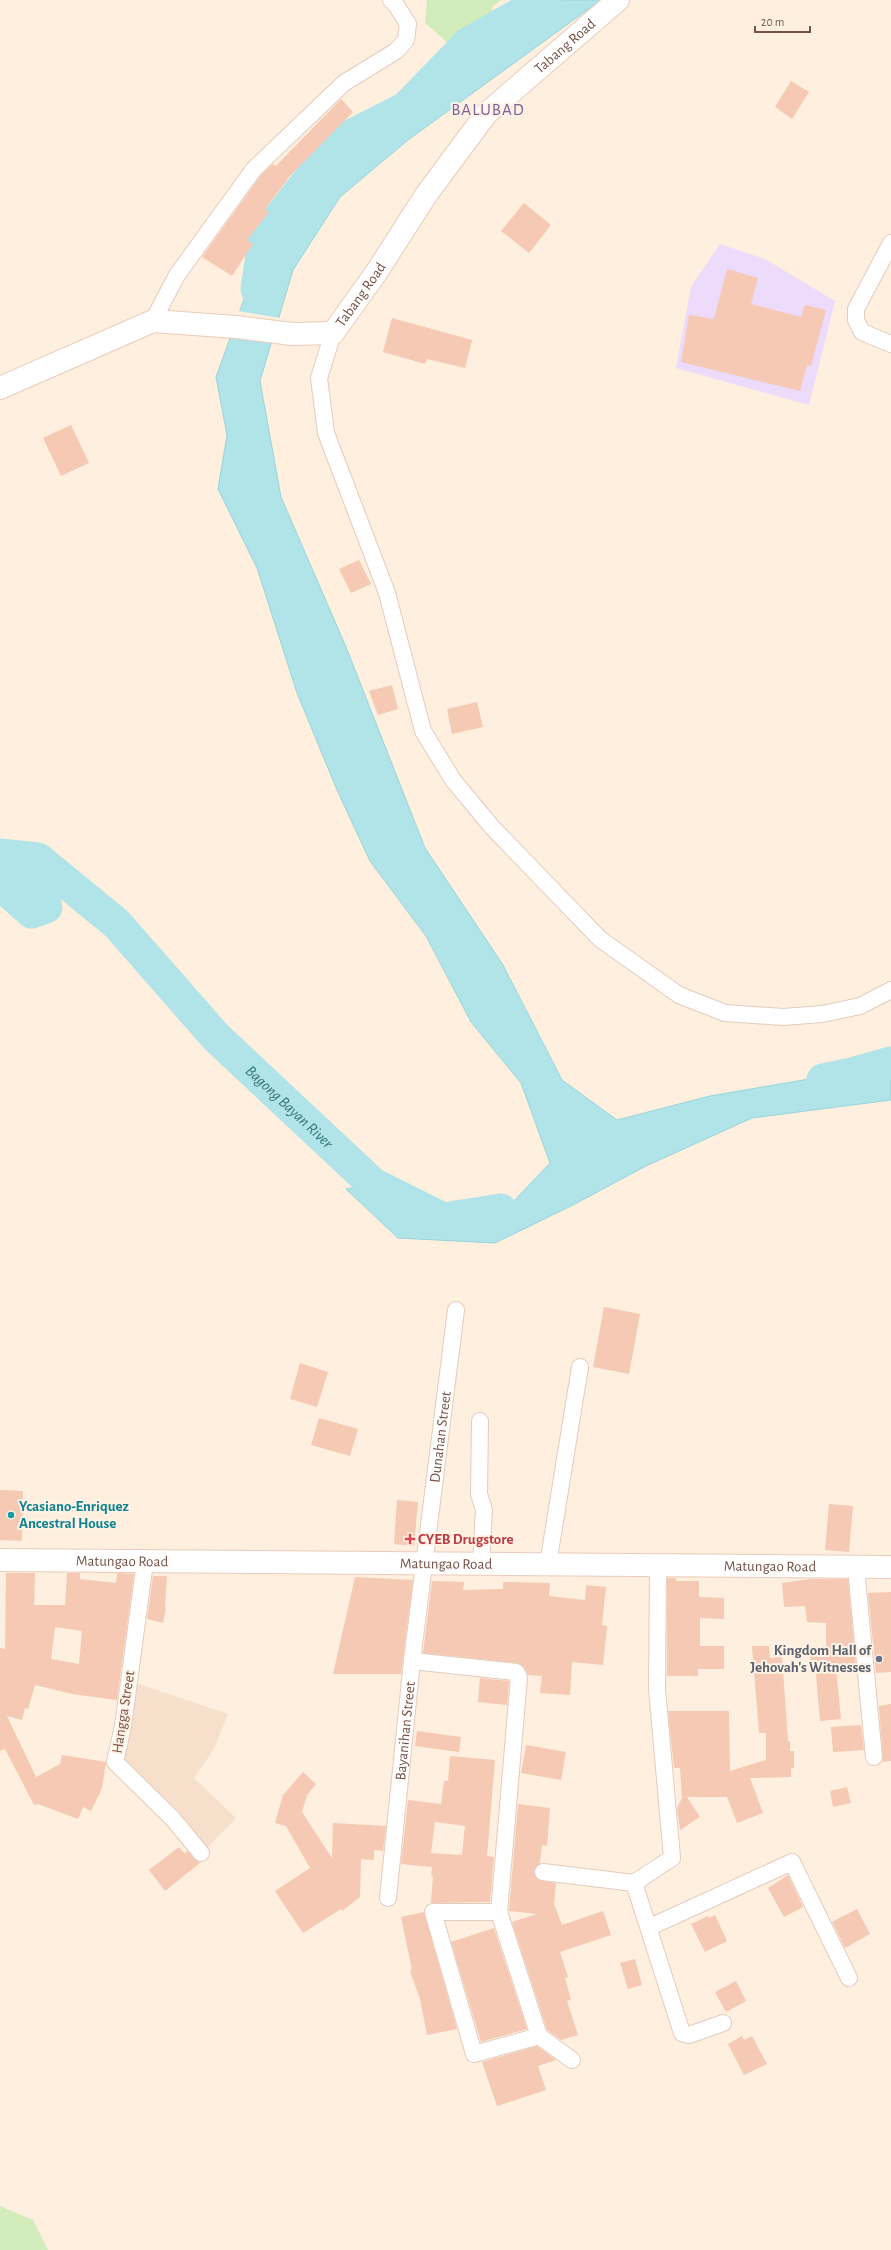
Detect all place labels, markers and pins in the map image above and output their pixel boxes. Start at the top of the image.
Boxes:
place label: Ycasiano-Enriquez Ancestral House [19,1499,129,1531]
marker: Ycasiano-Enriquez Ancestral House [6,1510,16,1520]
place label: CYEB Drugstore [418,1532,514,1547]
marker: CYEB Drugstore [405,1534,415,1544]
place label: Kingdom Hall of Jehovah's Witnesses [750,1643,872,1675]
marker: Kingdom Hall of Jehovah's Witnesses [874,1654,884,1664]

